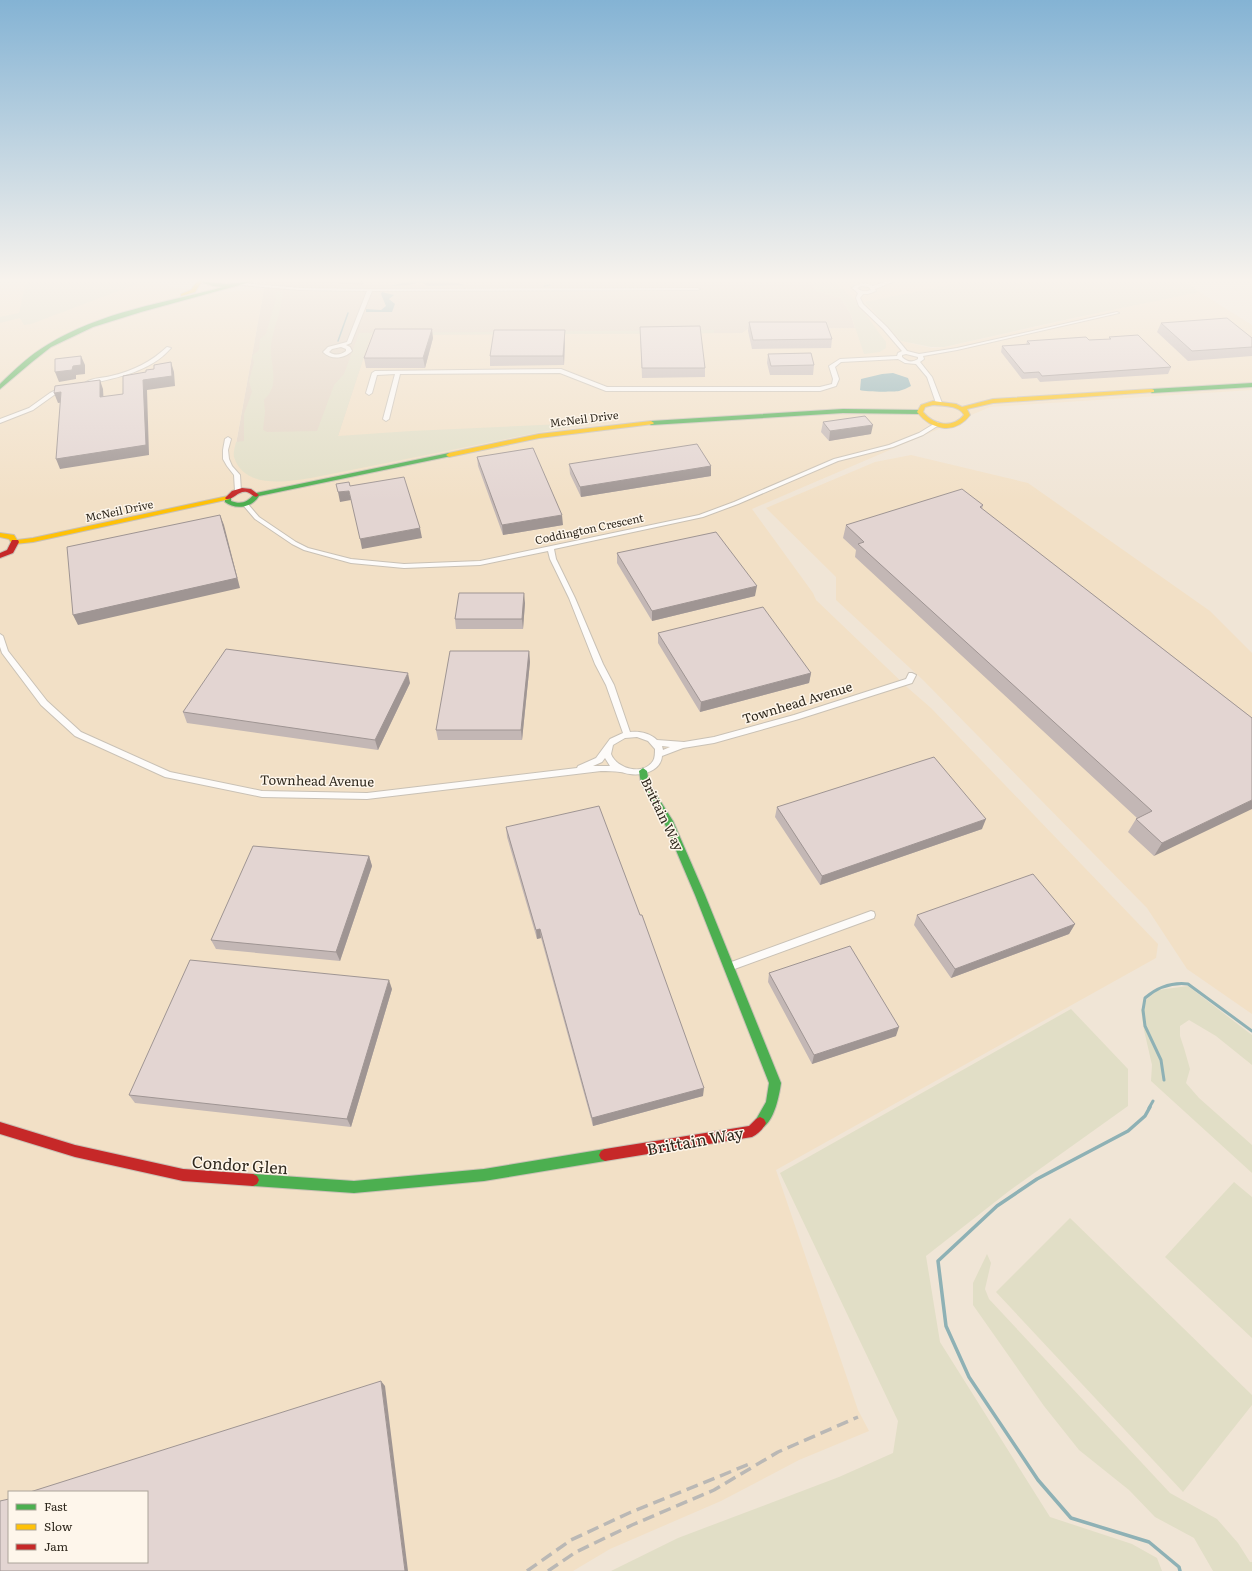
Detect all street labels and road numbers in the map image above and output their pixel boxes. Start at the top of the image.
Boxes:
street label: McNeil Drive [549,406,620,430]
street label: McNeil Drive [84,495,155,525]
street label: Coddington Crescent [533,509,645,547]
street label: Townhead Avenue [740,676,855,728]
street label: Townhead Avenue [260,770,375,791]
street label: Brittain Way [637,774,689,854]
street label: Brittain Way [645,1120,746,1160]
street label: Condor Glen [191,1149,289,1179]

